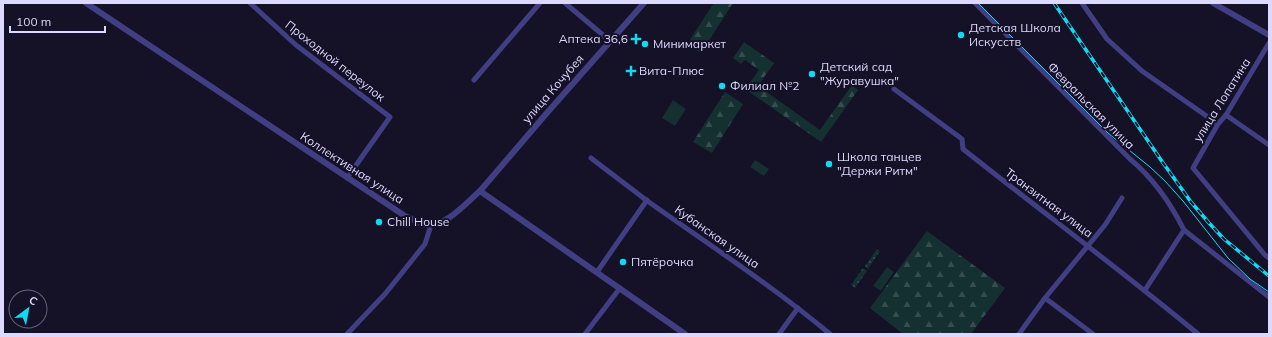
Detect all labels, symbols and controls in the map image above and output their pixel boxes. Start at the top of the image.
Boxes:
scale bar [10,8,105,34]
text: 100 m [16,14,51,29]
street label: Проходной переулок [282,17,389,105]
place label: Детская Школа Искусств [969,20,1061,49]
marker: Детская Школа Искусств [956,30,966,40]
place label: Аптека 36,6 [559,31,628,46]
marker: Аптека 36,6 [631,34,641,44]
place label: Минимаркет [653,36,727,51]
marker: Минимаркет [640,39,650,49]
street label: улица Кочубея [519,51,587,126]
street label: улица Лопатина [1190,55,1253,144]
place label: Детский сад "Журавушка" [820,59,899,88]
street label: Февральская улица [1045,59,1138,152]
place label: Вита-Плюс [639,63,704,78]
marker: Вита-Плюс [626,66,636,76]
marker: Детский сад "Журавушка" [807,69,817,79]
place label: Филиал №2 [730,78,799,93]
marker: Филиал №2 [717,81,727,91]
street label: Коллективная улица [298,129,407,207]
place label: Школа танцев "Держи Ритм" [837,149,922,178]
marker: Школа танцев "Держи Ритм" [824,159,834,169]
street label: Транзитная улица [1002,165,1096,240]
street label: Кубанская улица [672,202,763,271]
place label: Chill House [387,214,449,229]
marker: Chill House [374,217,384,227]
place label: Пятёрочка [631,254,694,269]
marker: Пятёрочка [618,257,628,267]
north arrow [8,289,48,329]
text: С [26,293,41,309]

